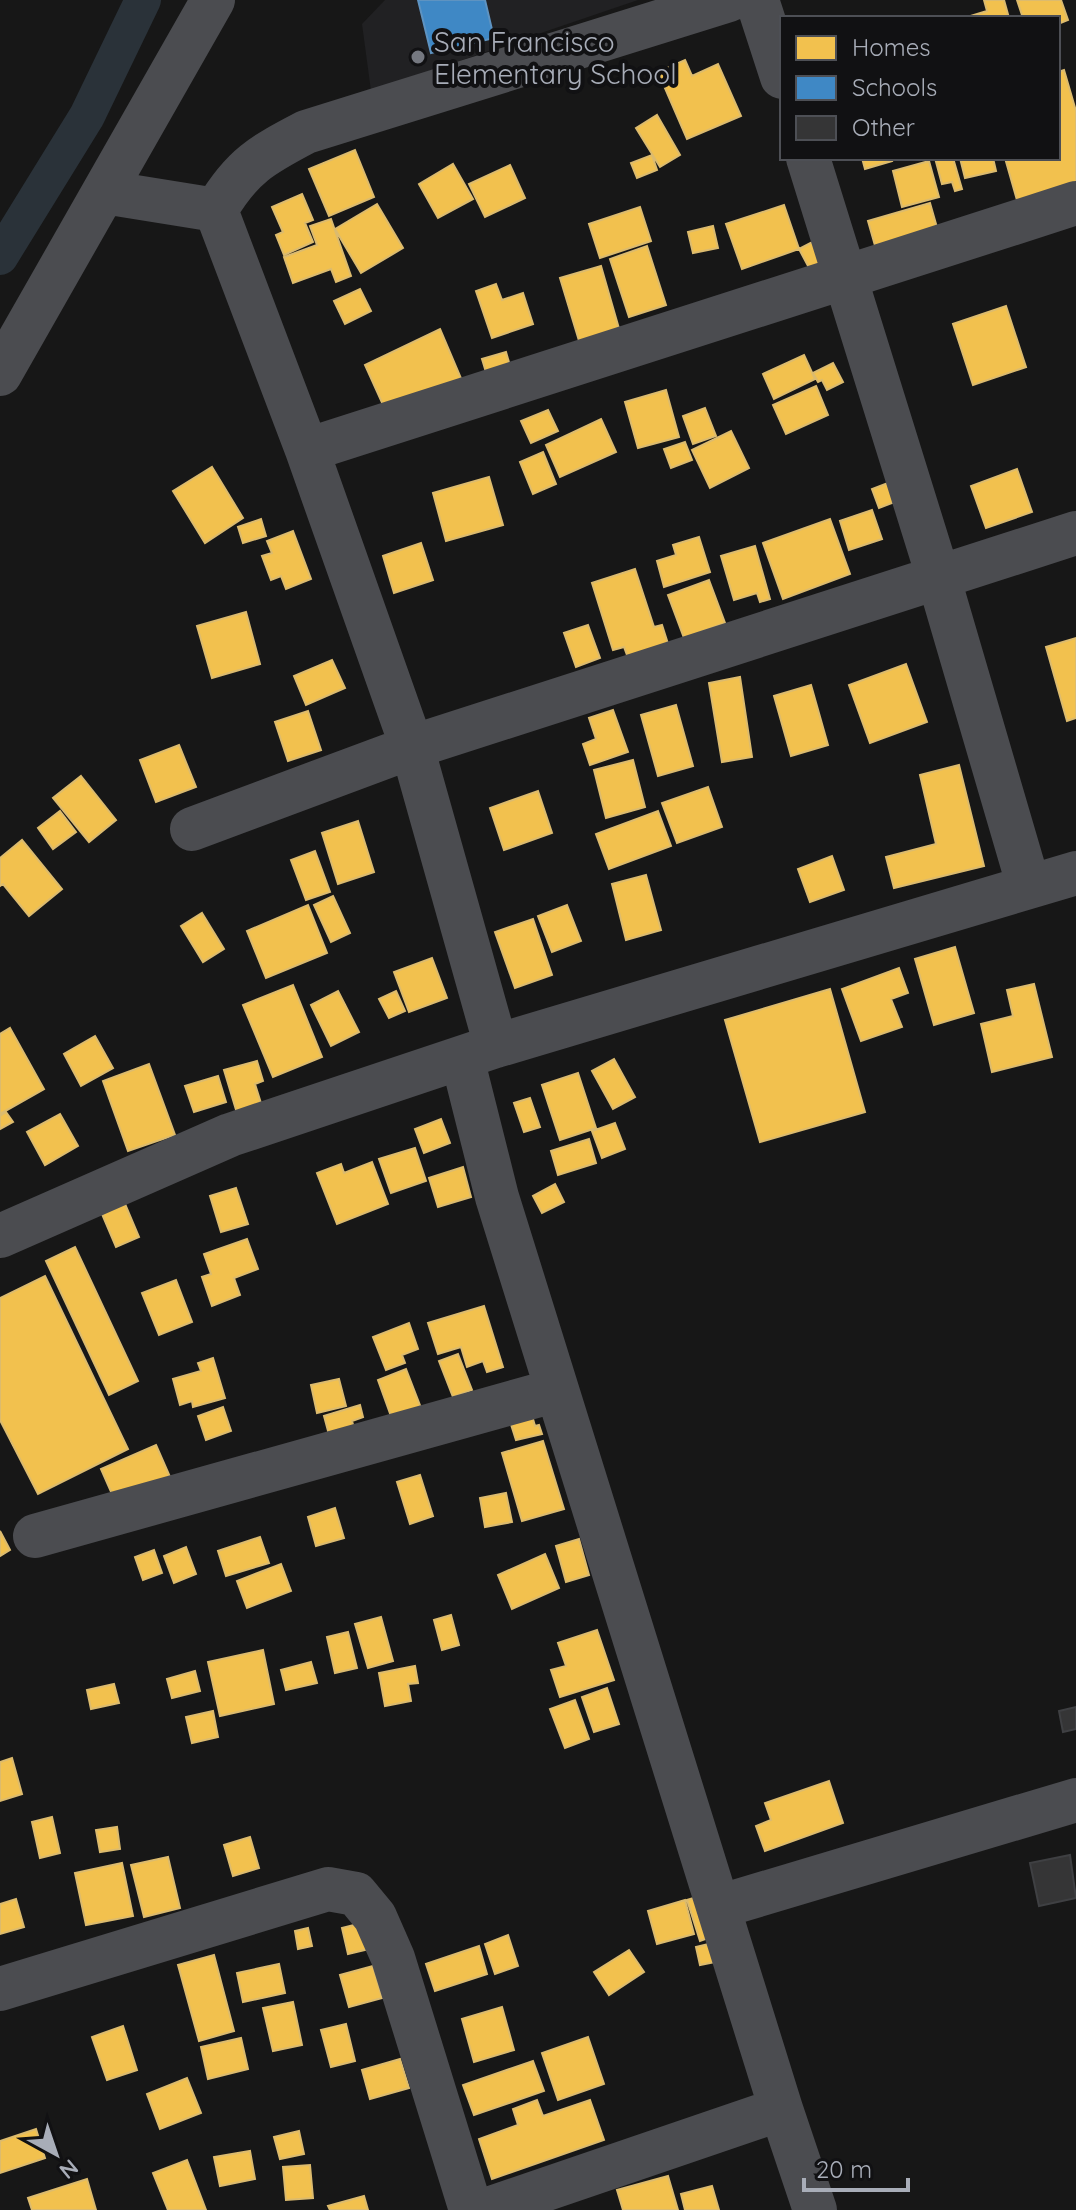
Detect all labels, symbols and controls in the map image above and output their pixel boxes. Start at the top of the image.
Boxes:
legend [780,16,1060,160]
place label: San Francisco Elementary School [434,24,677,91]
text: Homes [852,32,930,62]
marker: San Francisco Elementary School [409,48,427,66]
text: Schools [852,72,937,102]
text: Other [852,112,915,142]
north arrow [16,2114,96,2194]
scale bar [804,2142,908,2192]
text: N [54,2153,84,2185]
text: 20 m [816,2154,872,2184]

